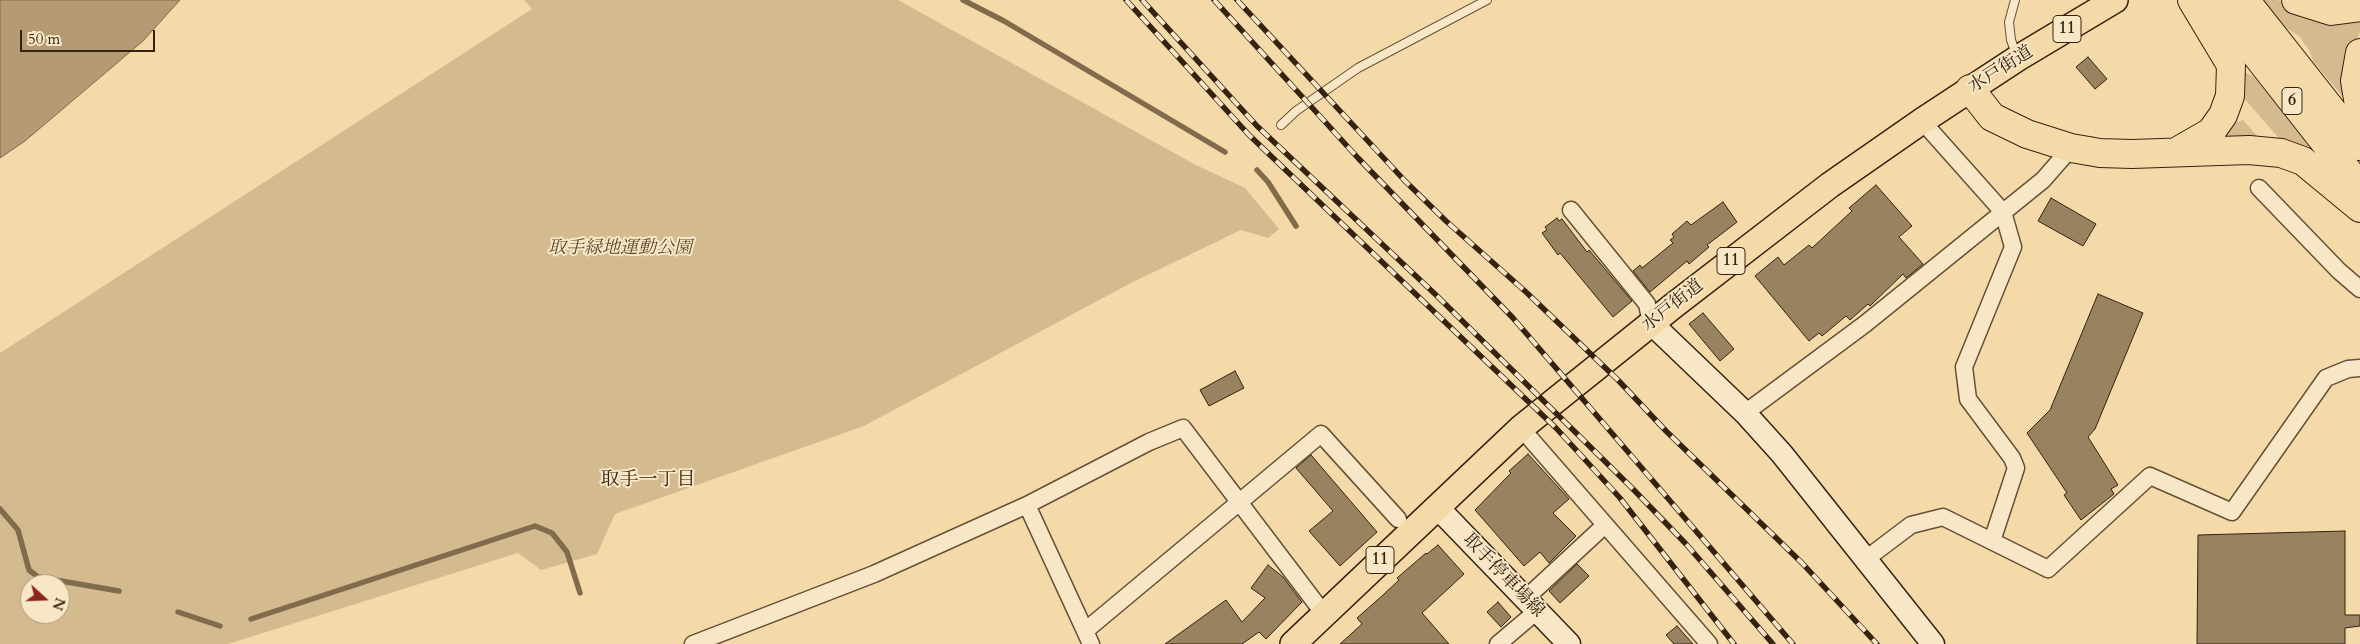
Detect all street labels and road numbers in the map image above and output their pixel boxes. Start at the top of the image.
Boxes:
road number: 11 [2053,15,2081,42]
street label: 水戸街道 [1965,42,2037,98]
road number: 6 [2282,88,2302,114]
road number: 11 [1717,248,1745,274]
street label: 水戸街道 [1638,275,1708,337]
street label: 取手停車場線 [1458,530,1548,622]
road number: 11 [1366,546,1394,574]

